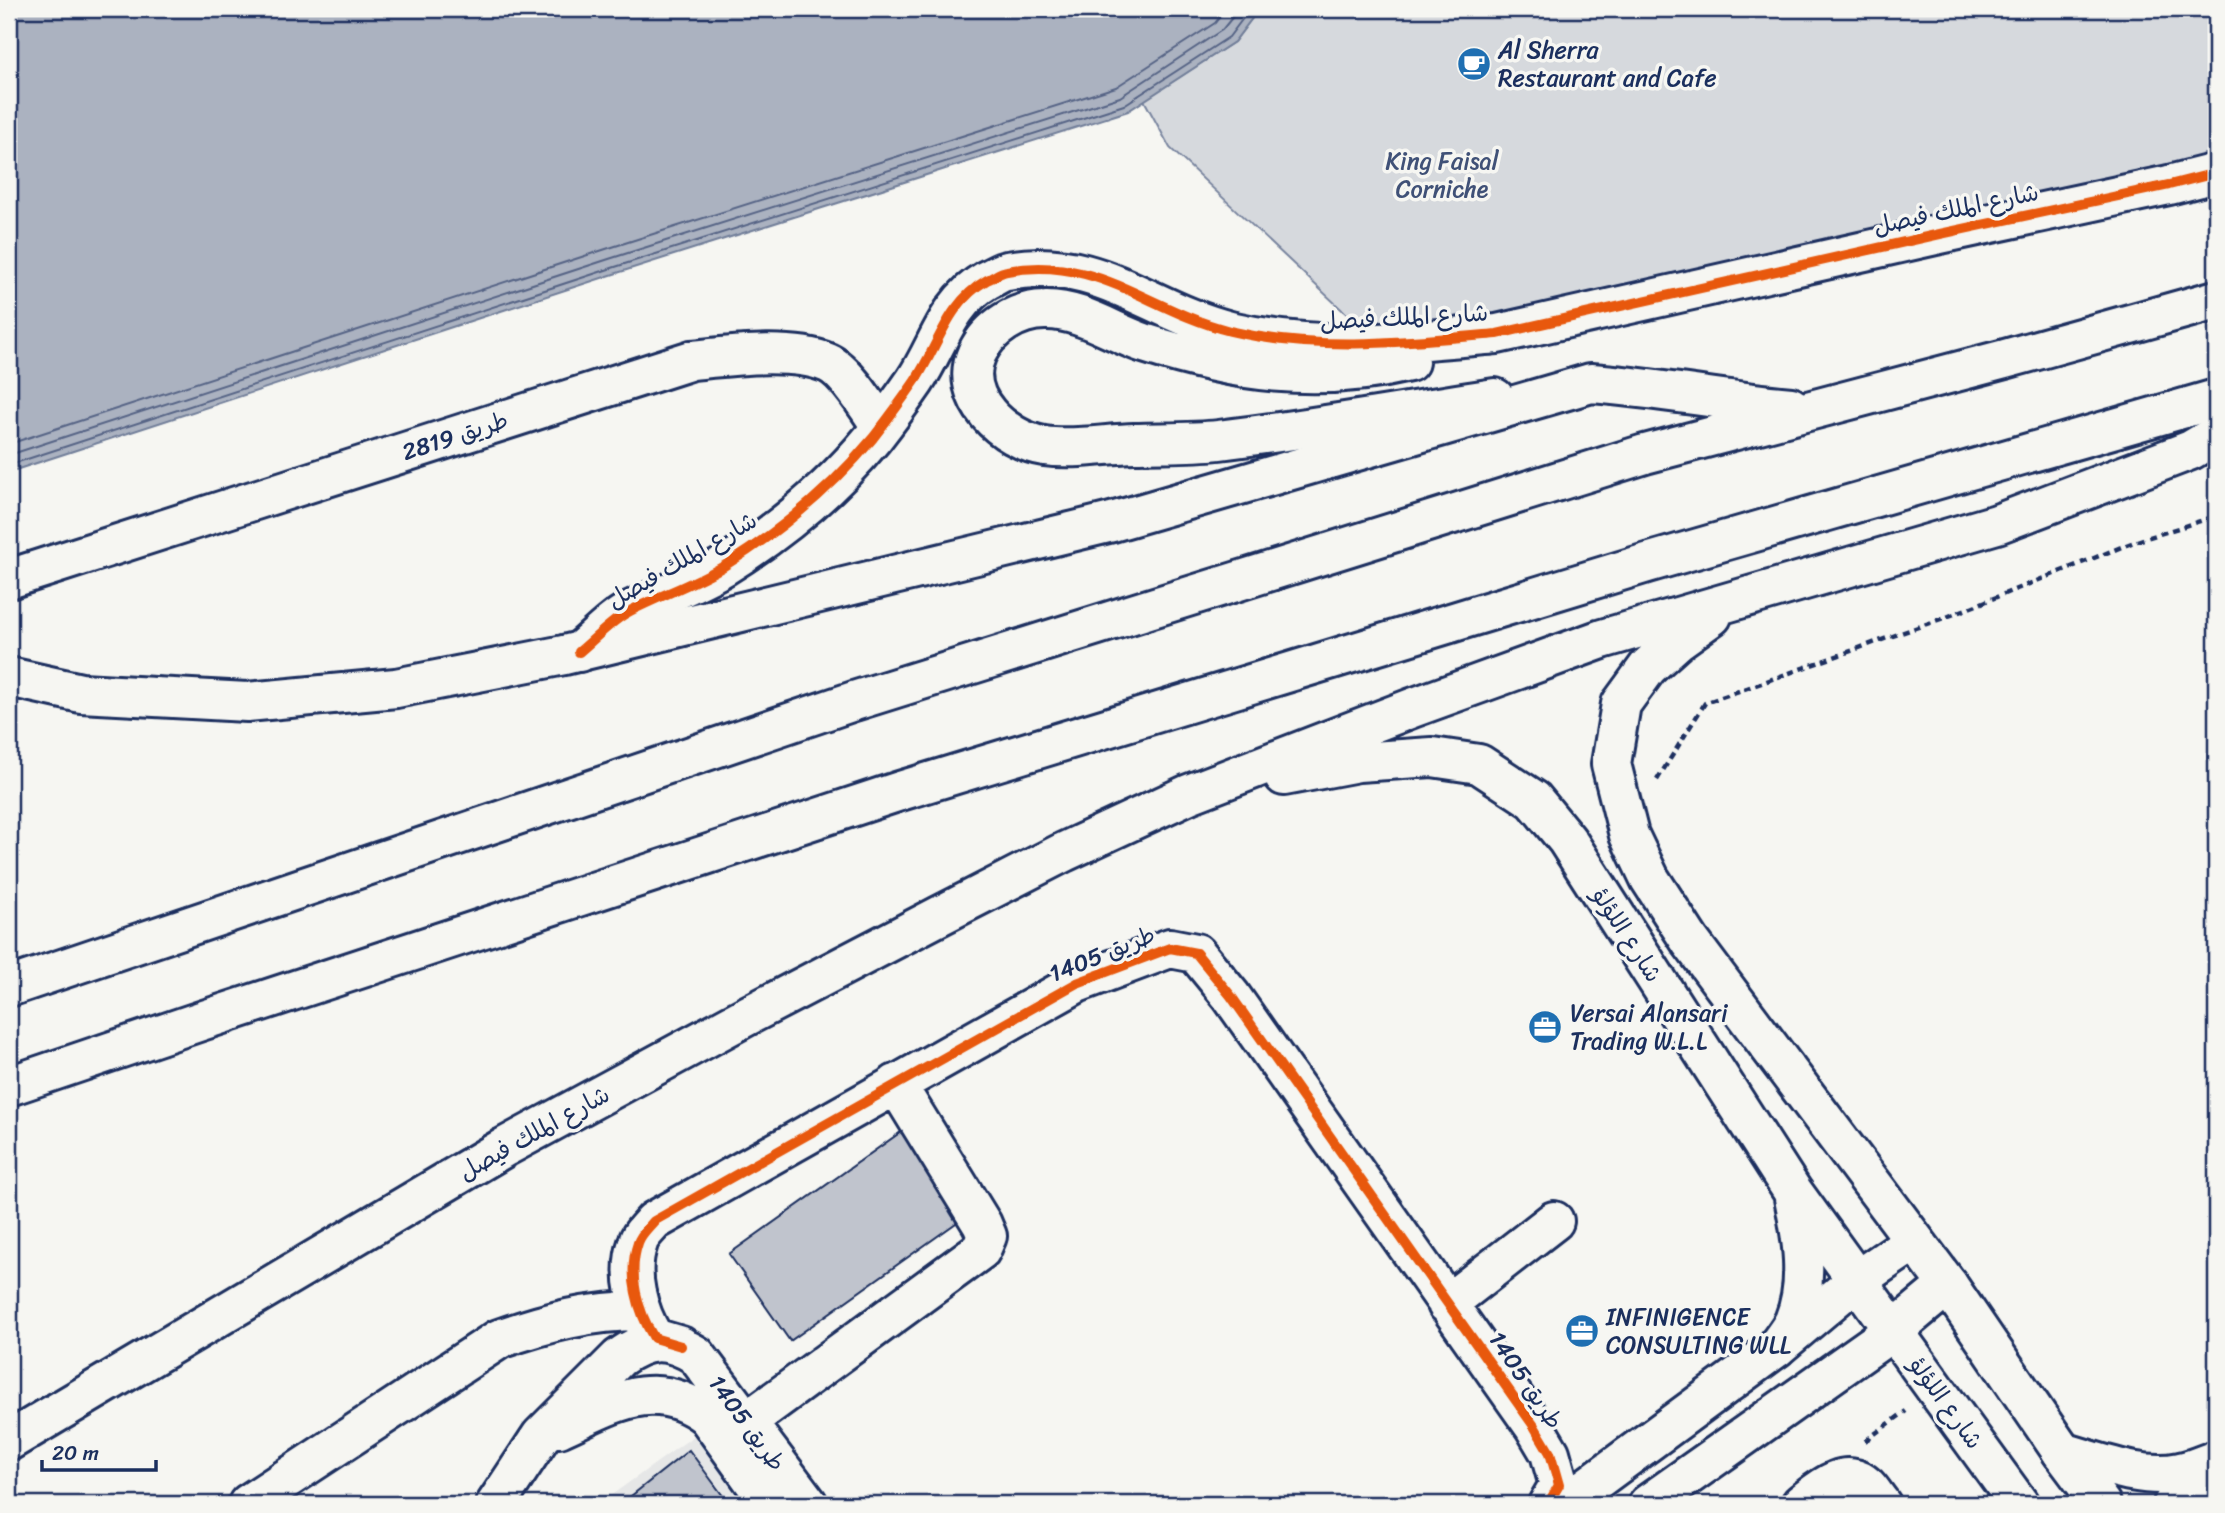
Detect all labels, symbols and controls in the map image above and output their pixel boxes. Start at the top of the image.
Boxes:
place label: Al Sherra Restaurant and Cafe [1497,29,1717,99]
cafe icon: Al Sherra Restaurant and Cafe [1455,45,1493,83]
park label: King Faisal Corniche [1386,140,1500,210]
street label: شارع الملك فيصل [1869,171,2043,247]
street label: شارع الملك فيصل [1319,292,1489,342]
street label: طريق 2819 [396,399,514,473]
street label: شارع الملك فيصل [599,500,765,620]
street label: شارع اللؤلؤ [1579,877,1674,991]
street label: طريق 1405 [1042,914,1162,994]
place label: Versai Alansari Trading W.L.L [1570,992,1728,1062]
office icon: Versai Alansari Trading W.L.L [1526,1008,1564,1046]
street label: شارع الملك فيصل [450,1074,618,1192]
place label: INFINIGENCE CONSULTING WLL [1605,1296,1791,1366]
office icon: INFINIGENCE CONSULTING WLL [1563,1312,1601,1350]
street label: طريق 1405 [1477,1322,1575,1438]
street label: شارع اللؤلؤ [1896,1346,1994,1458]
street label: طريق 1405 [697,1365,797,1481]
scale bar [42,1429,156,1473]
text: 20 m [52,1434,99,1472]

